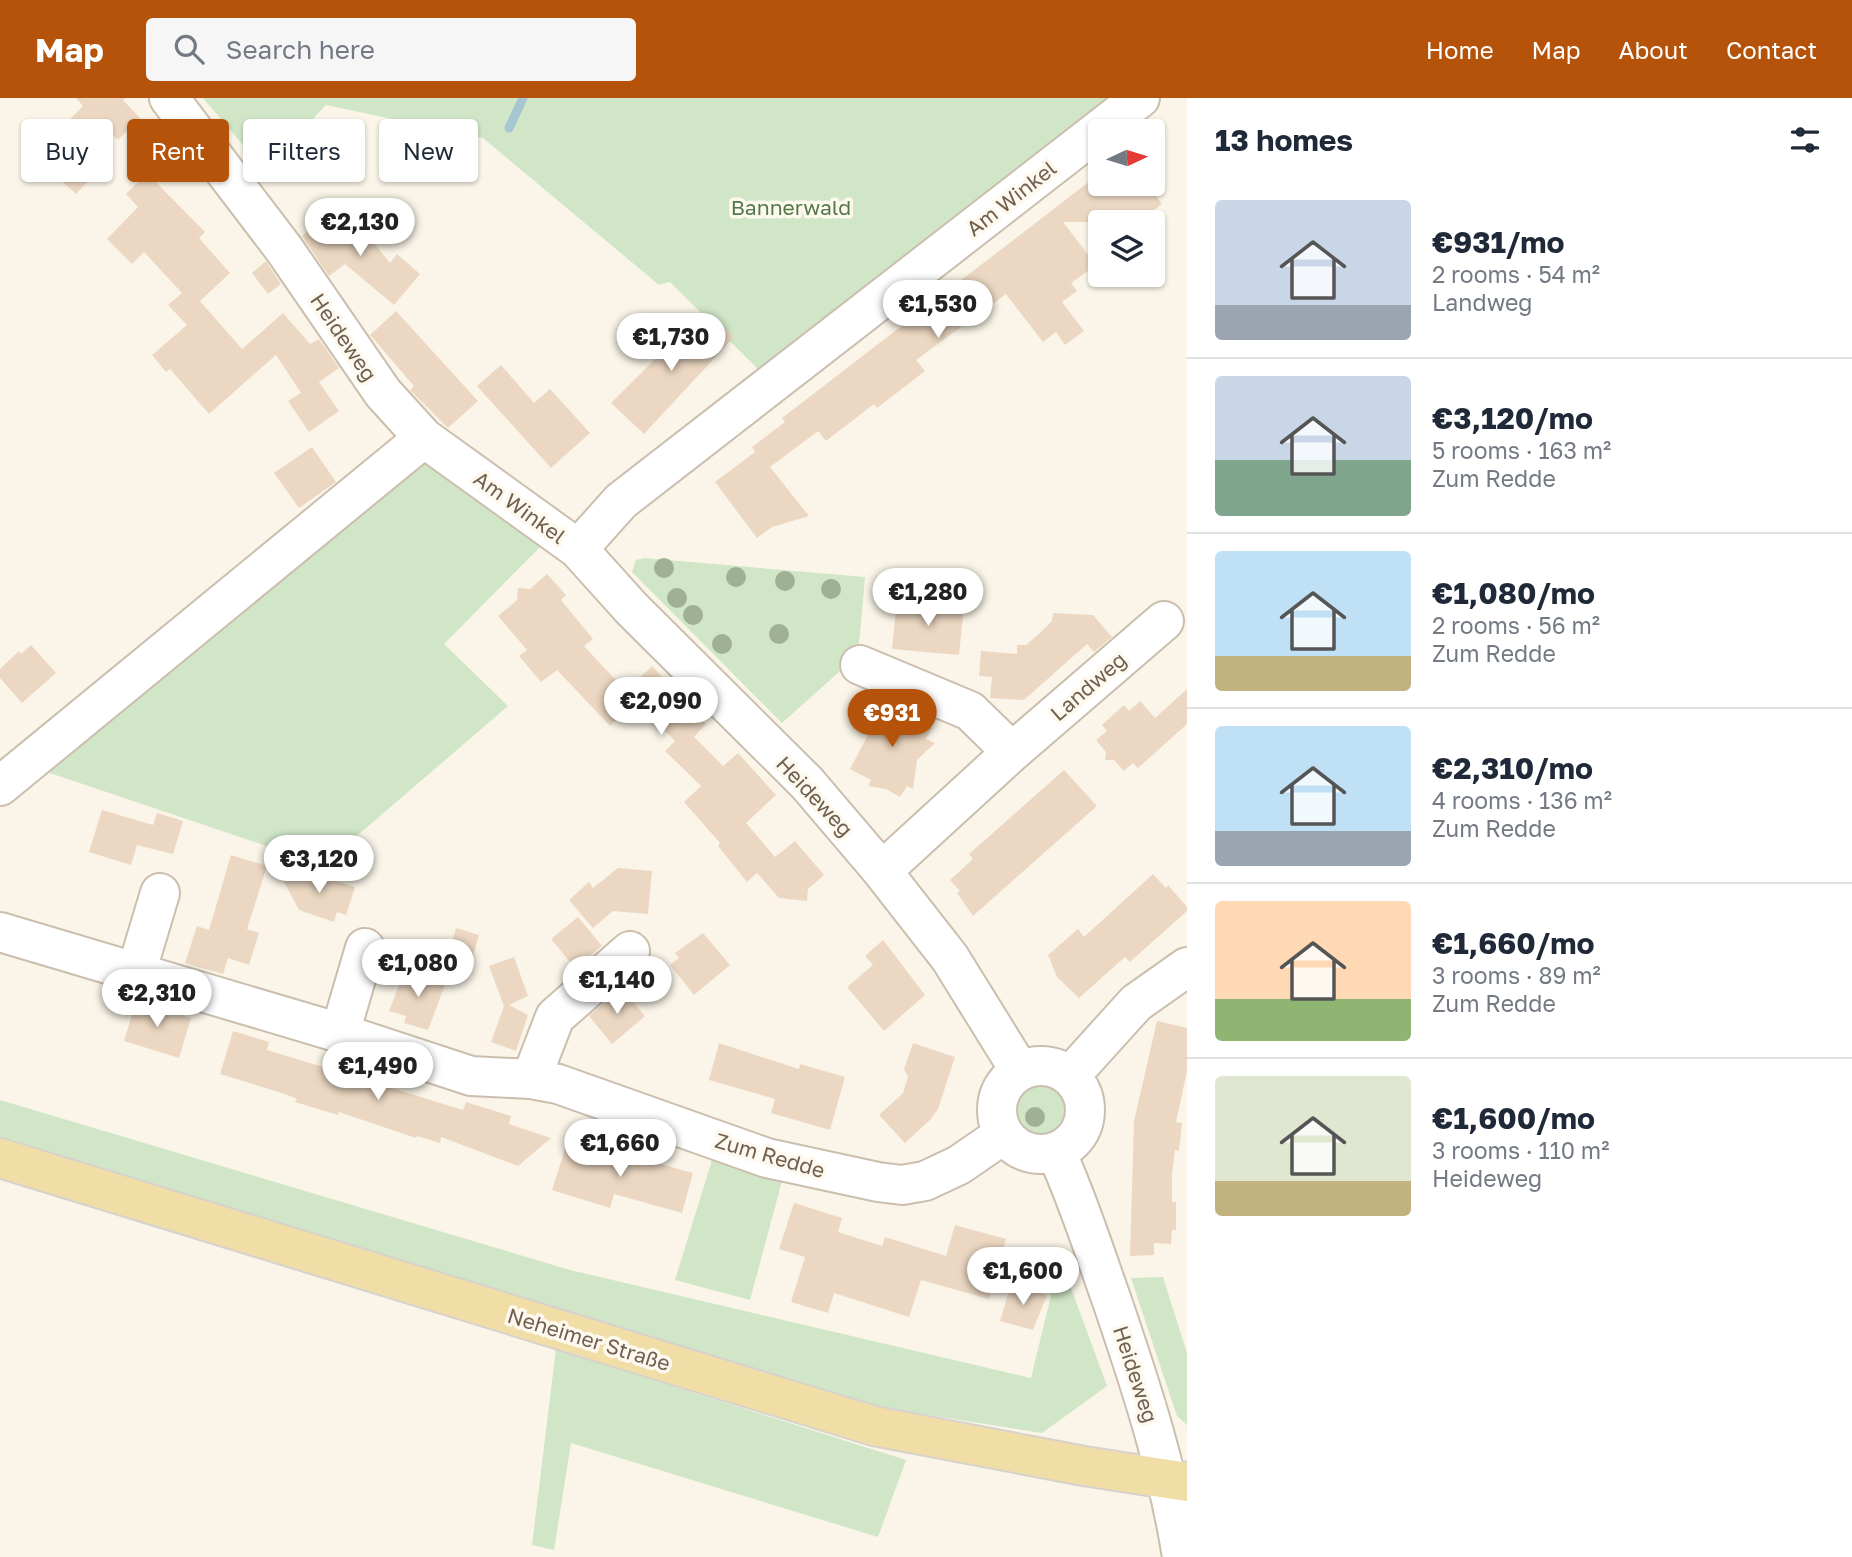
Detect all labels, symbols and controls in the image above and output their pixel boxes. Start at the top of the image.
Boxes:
search box [146,18,636,81]
text: Map [35,30,104,69]
icon: search [170,30,208,68]
text: Search here [226,34,375,65]
text: Home [1426,35,1494,64]
text: Map [1532,35,1581,64]
text: About [1619,35,1688,64]
text: Contact [1726,35,1817,64]
chip: Buy [21,119,113,182]
chip: Rent [127,119,229,182]
chip: Filters [243,119,365,182]
chip: New [379,119,478,182]
north arrow [1088,119,1166,196]
map controls [1088,119,1165,287]
icon: filters [1786,121,1824,159]
text: 13 homes [1215,122,1353,158]
street label: Am Winkel [961,155,1061,241]
park label: Bannerwald [731,194,851,220]
pin: €2,130 [303,198,417,258]
text: €2,130 [321,207,399,235]
button: layers [1088,210,1165,287]
text: €931/mo [1432,224,1565,260]
icon: home [1271,228,1355,312]
text: 2 rooms · 54 m² [1432,260,1600,288]
pin: €1,530 [881,280,995,340]
street label: Heideweg [305,288,383,386]
text: Landweg [1432,288,1533,316]
text: €1,530 [899,289,977,317]
pin: €1,730 [614,314,728,373]
text: €1,730 [633,322,709,350]
text: €3,120/mo [1432,400,1593,436]
icon: home [1271,404,1355,488]
text: 5 rooms · 163 m² [1432,436,1611,464]
text: Zum Redde [1432,464,1556,492]
street label: Am Winkel [469,465,571,549]
pin: €1,280 [871,568,985,628]
text: €1,080/mo [1432,575,1595,611]
text: €1,280 [888,577,968,605]
icon: home [1271,579,1355,663]
text: 2 rooms · 56 m² [1432,611,1600,639]
text: Zum Redde [1432,639,1556,667]
street label: Landweg [1045,646,1131,726]
pin: €2,090 [604,678,718,737]
text: €2,090 [620,686,702,714]
pin: €931 [851,690,933,749]
text: €931 [864,698,920,726]
street label: Heideweg [771,750,859,842]
text: €2,310/mo [1432,750,1593,786]
icon: home [1271,754,1355,838]
text: 4 rooms · 136 m² [1432,786,1612,814]
text: Zum Redde [1432,814,1556,842]
pin: €3,120 [262,836,376,895]
text: €3,120 [280,844,358,872]
text: €1,660/mo [1432,925,1594,961]
icon: home [1271,929,1355,1013]
pin: €1,080 [361,940,475,999]
text: €1,080 [378,948,458,976]
pin: €1,140 [560,956,674,1016]
text: 3 rooms · 89 m² [1432,961,1601,989]
text: €1,140 [579,965,655,993]
pin: €2,310 [100,970,214,1029]
text: €2,310 [118,978,196,1006]
text: Zum Redde [1432,989,1556,1017]
pin: €1,490 [321,1042,435,1102]
text: €1,490 [338,1051,418,1079]
text: €1,600/mo [1432,1100,1595,1136]
icon: home [1271,1104,1355,1188]
pin: €1,660 [563,1119,677,1179]
street label: Zum Redde [712,1127,828,1183]
text: €1,660 [580,1128,660,1156]
text: 3 rooms · 110 m² [1432,1136,1609,1164]
text: Heideweg [1432,1164,1542,1192]
pin: €1,600 [966,1248,1080,1307]
text: €1,600 [983,1256,1063,1284]
street label: Neheimer Straße [505,1302,673,1376]
street label: Heideweg [1108,1322,1164,1426]

